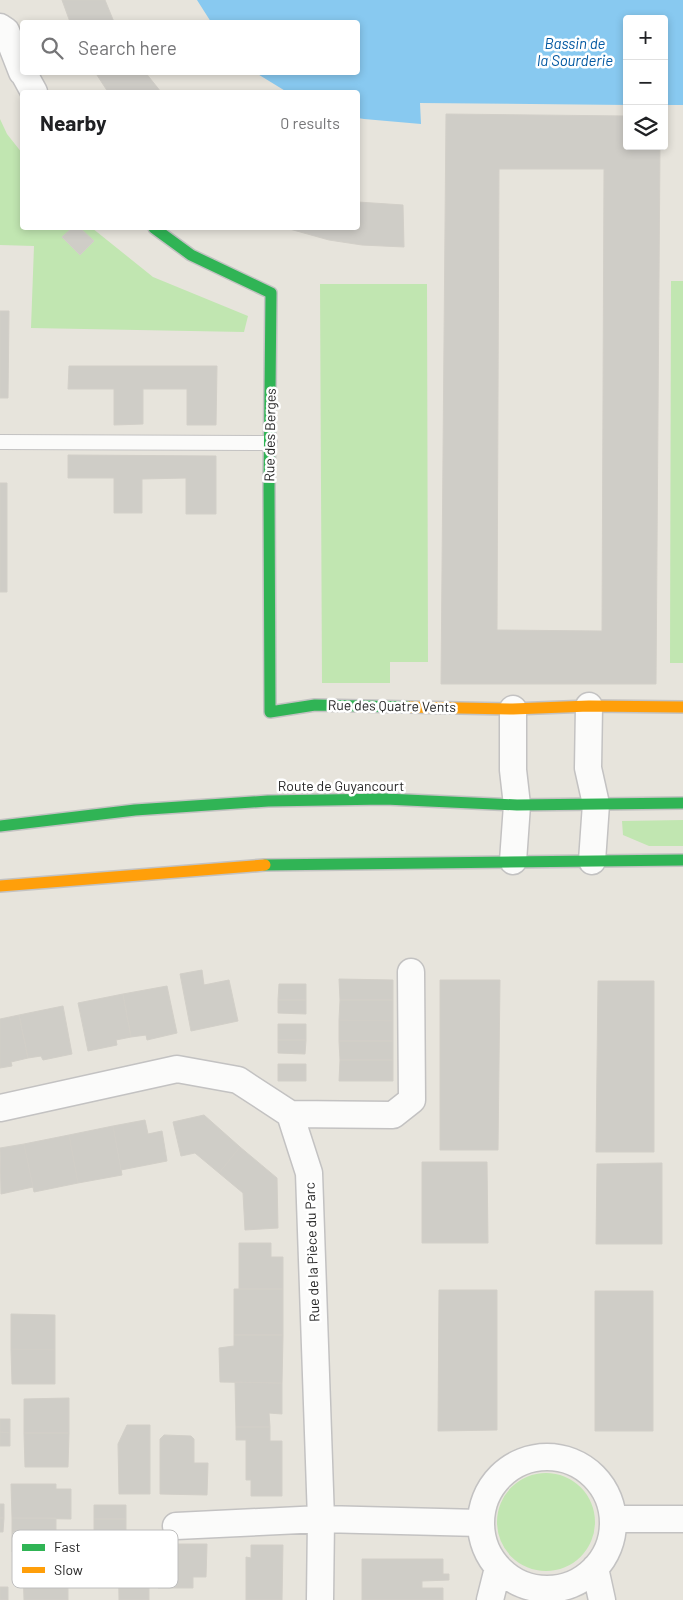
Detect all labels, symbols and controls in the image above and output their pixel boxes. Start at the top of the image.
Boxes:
map controls [623,15,668,150]
button: + [623,15,668,60]
search box [20,20,360,75]
icon: search [38,34,66,62]
water label: Bassin de la Sourderie [537,34,613,69]
text: Search here [78,36,177,59]
button: − [623,60,668,105]
button: layers [623,105,668,150]
text: Nearby [40,110,106,135]
text: 0 results [280,113,340,132]
street label: Rue des Berges [260,388,279,482]
street label: Rue des Quatre Vents [328,696,457,715]
street label: Route de Guyancourt [278,777,404,794]
street label: Rue de la Pièce du Parc [301,1182,322,1322]
legend [12,1530,178,1588]
text: Fast [54,1538,80,1555]
text: Slow [54,1561,83,1578]

